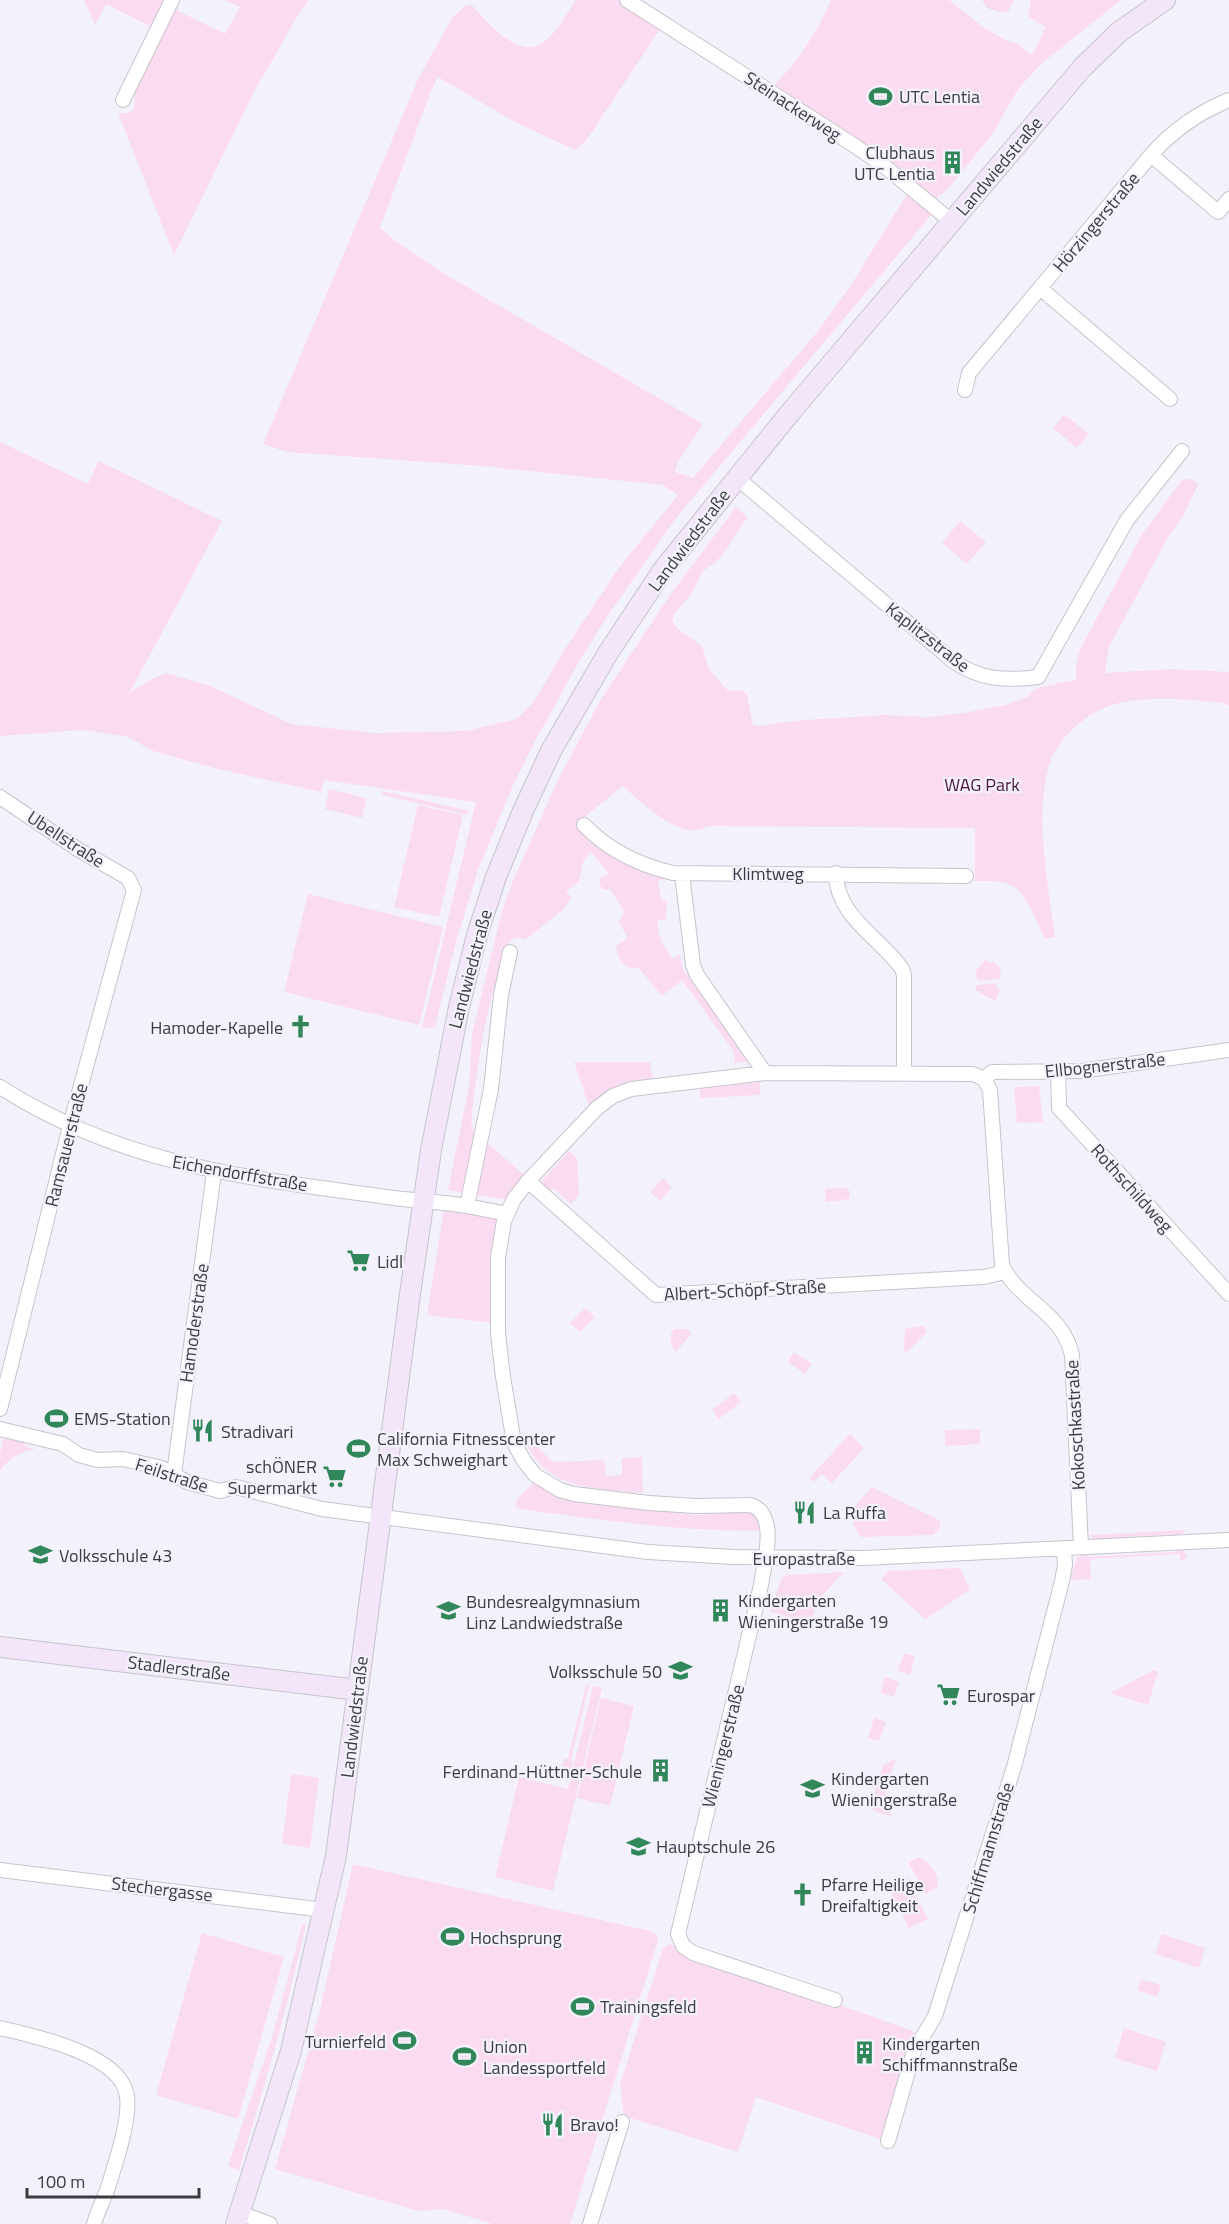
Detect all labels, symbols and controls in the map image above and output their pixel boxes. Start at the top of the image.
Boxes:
street label: Steinackerweg [739,64,847,148]
sports icon: UTC Lentia [868,83,894,109]
place label: UTC Lentia [899,83,980,110]
street label: Landwiedstraße [949,110,1049,222]
place label: Clubhaus UTC Lentia [854,139,935,187]
building icon: Clubhaus UTC Lentia [940,149,966,175]
street label: Hörzingerstraße [1046,166,1146,278]
street label: Landwiedstraße [641,483,737,597]
street label: Kaplitzstraße [880,595,976,679]
park label: WAG Park [944,771,1020,798]
street label: Ubellstraße [22,804,110,874]
street label: Klimtweg [732,860,804,887]
street label: Landwiedstraße [441,906,499,1032]
place label: Hamoder-Kapelle [150,1014,283,1041]
church icon: Hamoder-Kapelle [288,1014,314,1040]
street label: Ellbognerstraße [1043,1045,1167,1085]
street label: Ramsauerstraße [38,1080,94,1210]
street label: Rothschildweg [1085,1137,1179,1239]
street label: Eichendorffstraße [170,1148,310,1198]
supermarket icon: Lidl [346,1248,372,1274]
place label: Lidl [377,1248,403,1275]
street label: Hamoderstraße [172,1262,216,1384]
street label: Albert-Schöpf-Straße [663,1272,827,1308]
street label: Kokoschkastraße [1058,1359,1092,1491]
sports icon: EMS-Station [43,1405,69,1431]
place label: EMS-Station [74,1405,171,1432]
restaurant icon: Stradivari [190,1418,216,1444]
place label: Stradivari [221,1418,293,1445]
place label: California Fitnesscenter Max Schweighart [377,1425,555,1473]
sports icon: California Fitnesscenter Max Schweighart [346,1435,372,1461]
street label: Feilstraße [132,1450,212,1500]
place label: schÖNER Supermarkt [228,1453,318,1501]
supermarket icon: schÖNER Supermarkt [322,1463,348,1489]
restaurant icon: La Ruffa [792,1499,818,1525]
place label: La Ruffa [823,1499,886,1526]
school or university icon: Volksschule 43 [28,1542,54,1568]
place label: Volksschule 43 [59,1542,172,1569]
street label: Europastraße [753,1545,855,1572]
place label: Kindergarten Wieningerstraße 19 [738,1587,888,1635]
place label: Bundesrealgymnasium Linz Landwiedstraße [466,1588,640,1636]
building icon: Kindergarten Wieningerstraße 19 [707,1597,733,1623]
school or university icon: Bundesrealgymnasium Linz Landwiedstraße [435,1598,461,1624]
street label: Stadlerstraße [126,1648,232,1688]
street label: Landwiedstraße [333,1655,375,1779]
place label: Volksschule 50 [549,1658,662,1685]
school or university icon: Volksschule 50 [667,1658,693,1684]
street label: Wieningerstraße [695,1682,751,1810]
supermarket icon: Eurospar [936,1682,962,1708]
place label: Eurospar [967,1682,1035,1709]
place label: Ferdinand-Hüttner-Schule [443,1758,642,1785]
building icon: Ferdinand-Hüttner-Schule [647,1758,673,1784]
place label: Kindergarten Wieningerstraße [831,1765,957,1813]
school or university icon: Kindergarten Wieningerstraße [800,1775,826,1801]
street label: Schiffmannstraße [955,1779,1021,1917]
school or university icon: Hauptschule 26 [625,1833,651,1859]
place label: Hauptschule 26 [656,1833,775,1860]
street label: Stechergasse [110,1869,214,1909]
place label: Pfarre Heilige Dreifaltigkeit [821,1871,924,1919]
church icon: Pfarre Heilige Dreifaltigkeit [790,1881,816,1907]
sports icon: Hochsprung [439,1924,465,1950]
place label: Hochsprung [470,1924,562,1951]
sports icon: Trainingsfeld [569,1993,595,2019]
place label: Trainingsfeld [600,1993,697,2020]
place label: Turnierfeld [305,2028,386,2055]
sports icon: Turnierfeld [391,2028,417,2054]
place label: Kindergarten Schiffmannstraße [882,2030,1018,2078]
place label: Union Landessportfeld [483,2033,606,2081]
building icon: Kindergarten Schiffmannstraße [851,2040,877,2066]
sports icon: Union Landessportfeld [452,2043,478,2069]
restaurant icon: Bravo! [539,2111,565,2137]
place label: Bravo! [570,2111,619,2138]
scale bar [27,2161,200,2199]
text: 100 m [36,2168,85,2195]

